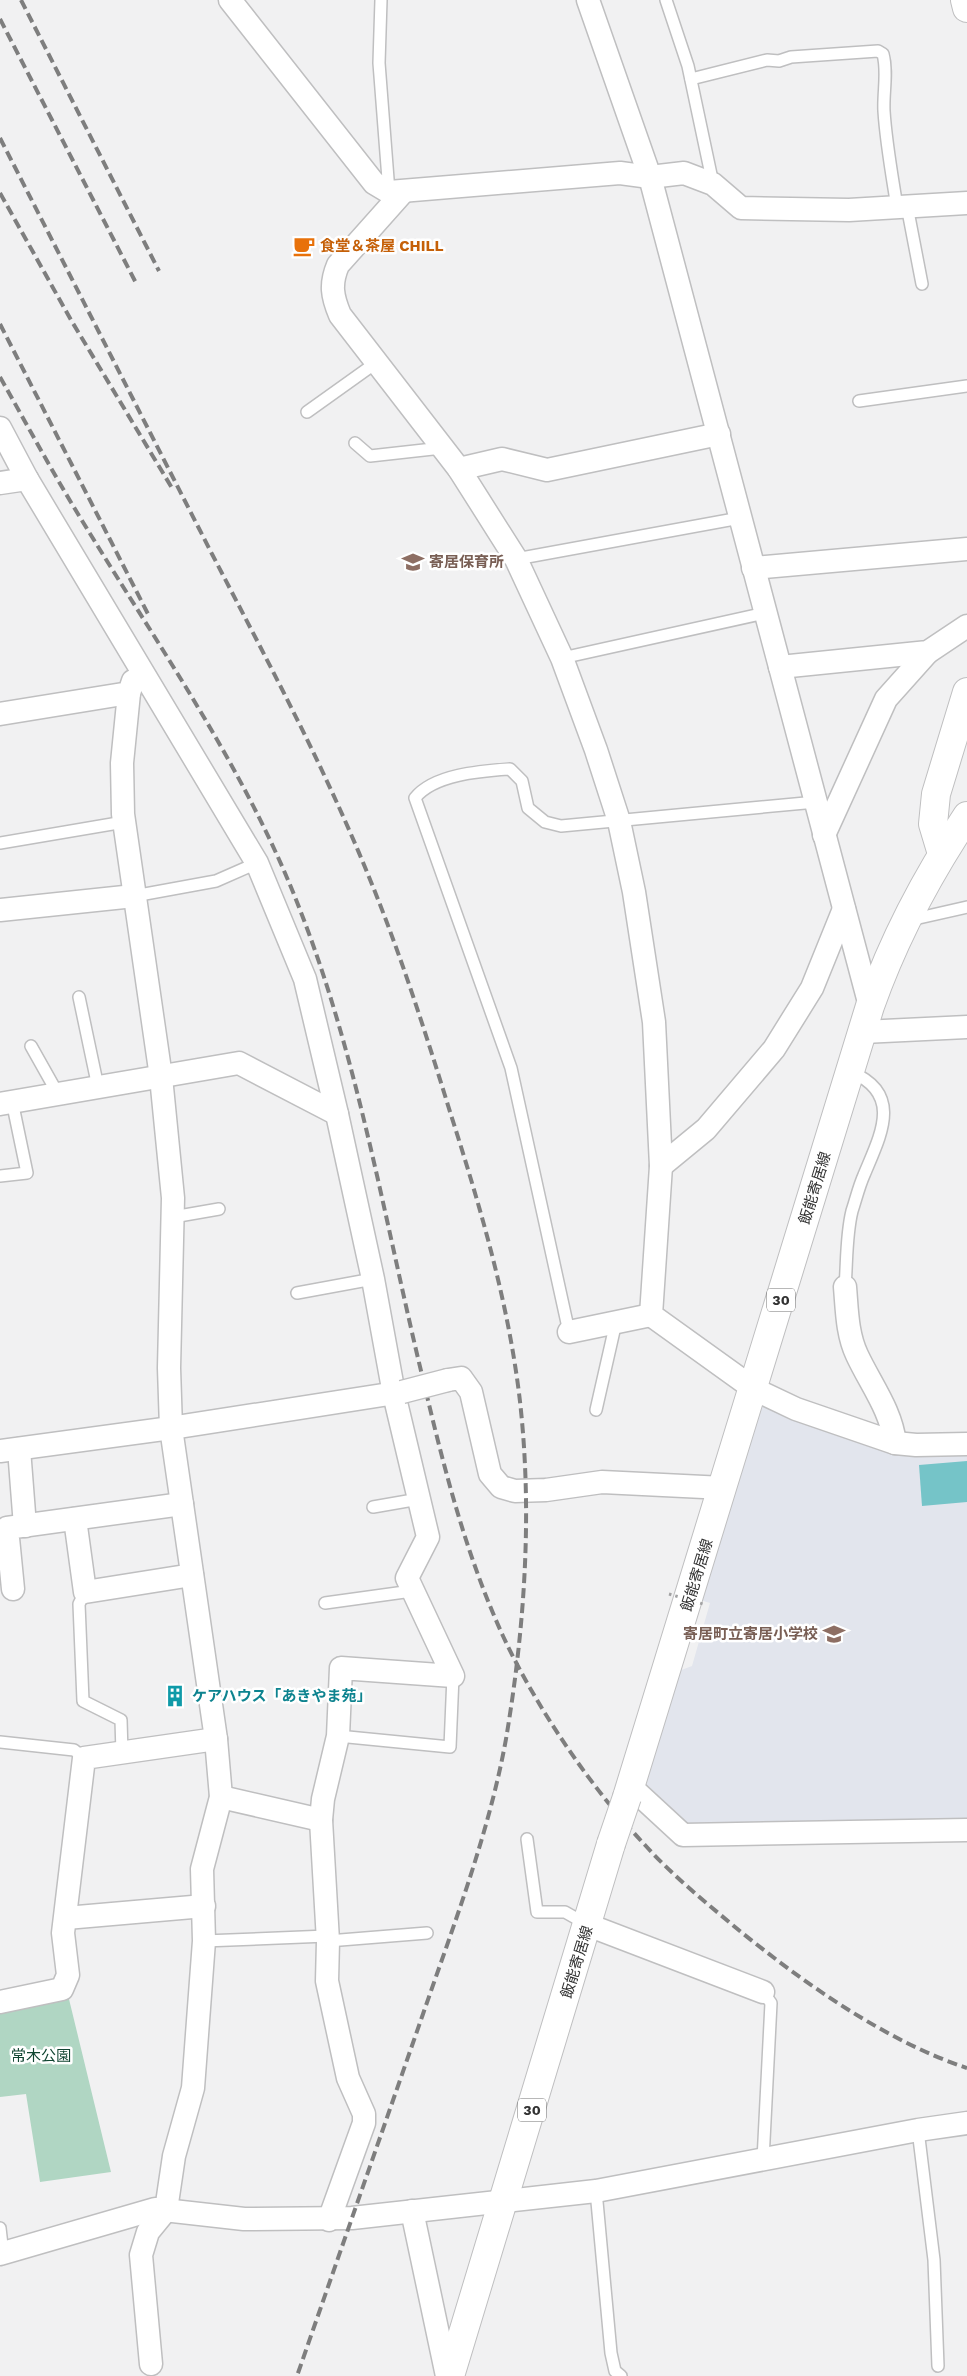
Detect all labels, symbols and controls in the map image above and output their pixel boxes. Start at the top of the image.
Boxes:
cafe icon: 食堂＆茶屋 CHILL [291,233,317,259]
place label: 食堂＆茶屋 CHILL [320,237,443,255]
school or university icon: 寄居保育所 [400,549,426,575]
place label: 寄居保育所 [429,553,504,571]
street label: 飯能寄居線 [795,1149,835,1227]
road number: 30 [767,1288,795,1312]
street label: 飯能寄居線 [677,1536,717,1614]
school or university icon: 寄居町立寄居小学校 [821,1621,847,1647]
place label: 寄居町立寄居小学校 [683,1625,818,1643]
building icon: ケアハウス「あきやま苑」 [162,1683,188,1709]
place label: ケアハウス「あきやま苑」 [192,1687,371,1705]
street label: 飯能寄居線 [557,1923,597,2001]
park label: 常木公園 [11,2047,71,2065]
road number: 30 [518,2098,546,2122]

